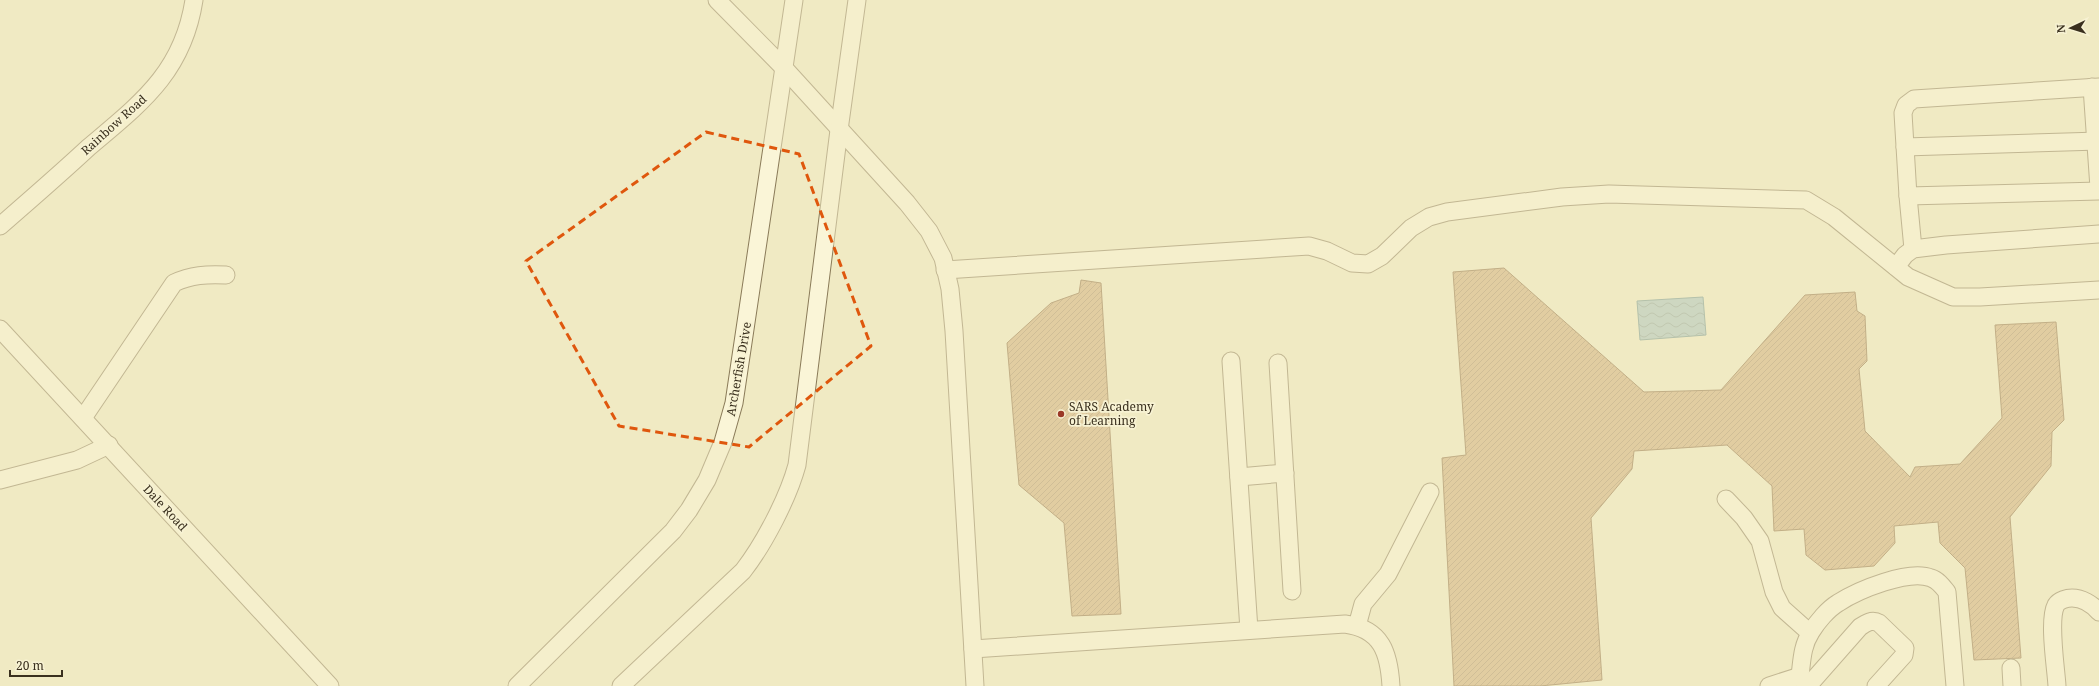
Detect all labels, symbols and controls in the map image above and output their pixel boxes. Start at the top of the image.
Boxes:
north arrow [2051,8,2091,48]
text: N [2053,24,2068,34]
street label: Rainbow Road [77,90,151,159]
street label: Archerfish Drive [722,320,755,417]
place label: SARS Academy of Learning [1069,398,1154,429]
marker: SARS Academy of Learning [1056,409,1066,419]
street label: Dale Road [139,481,192,535]
scale bar [10,652,62,678]
text: 20 m [16,657,44,674]

